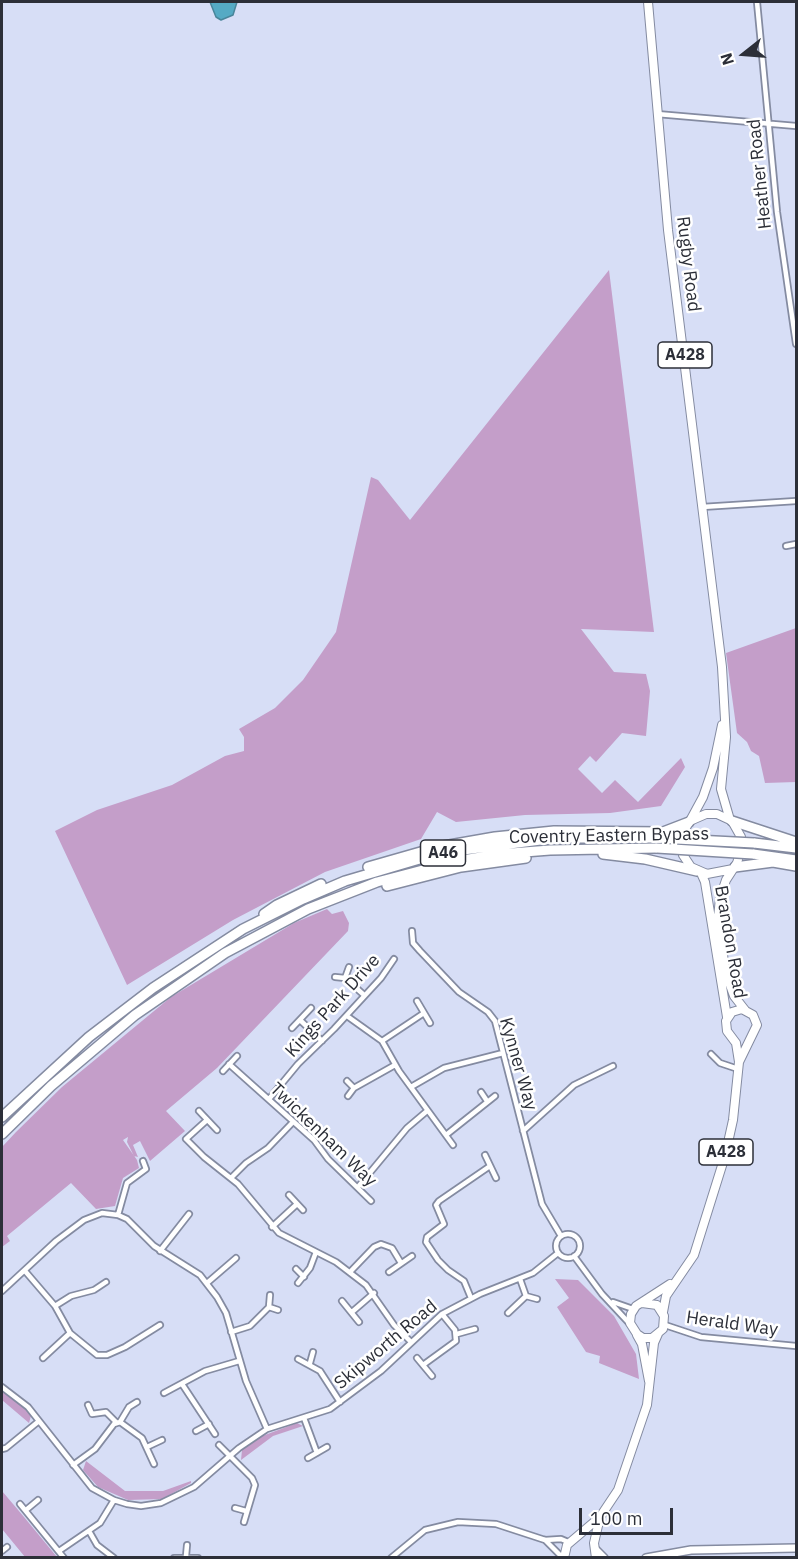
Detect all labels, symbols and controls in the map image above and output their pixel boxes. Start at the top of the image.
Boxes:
north arrow [714,24,774,84]
text: N [716,51,738,68]
street label: Heather Road [743,118,777,230]
street label: Rugby Road [671,215,705,313]
road number: A428 [658,342,712,368]
street label: Coventry Eastern Bypass [509,823,709,849]
road number: A46 [420,840,466,866]
street label: Brandon Road [709,884,751,1000]
street label: Kings Park Drive [281,950,385,1062]
street label: Kynner Way [494,1015,542,1113]
street label: Twickenham Way [265,1078,381,1192]
road number: A428 [699,1139,753,1165]
street label: Skipworth Road [330,1296,442,1394]
street label: Herald Way [685,1307,779,1341]
scale bar [582,1496,676,1534]
text: 100 m [590,1507,642,1530]

